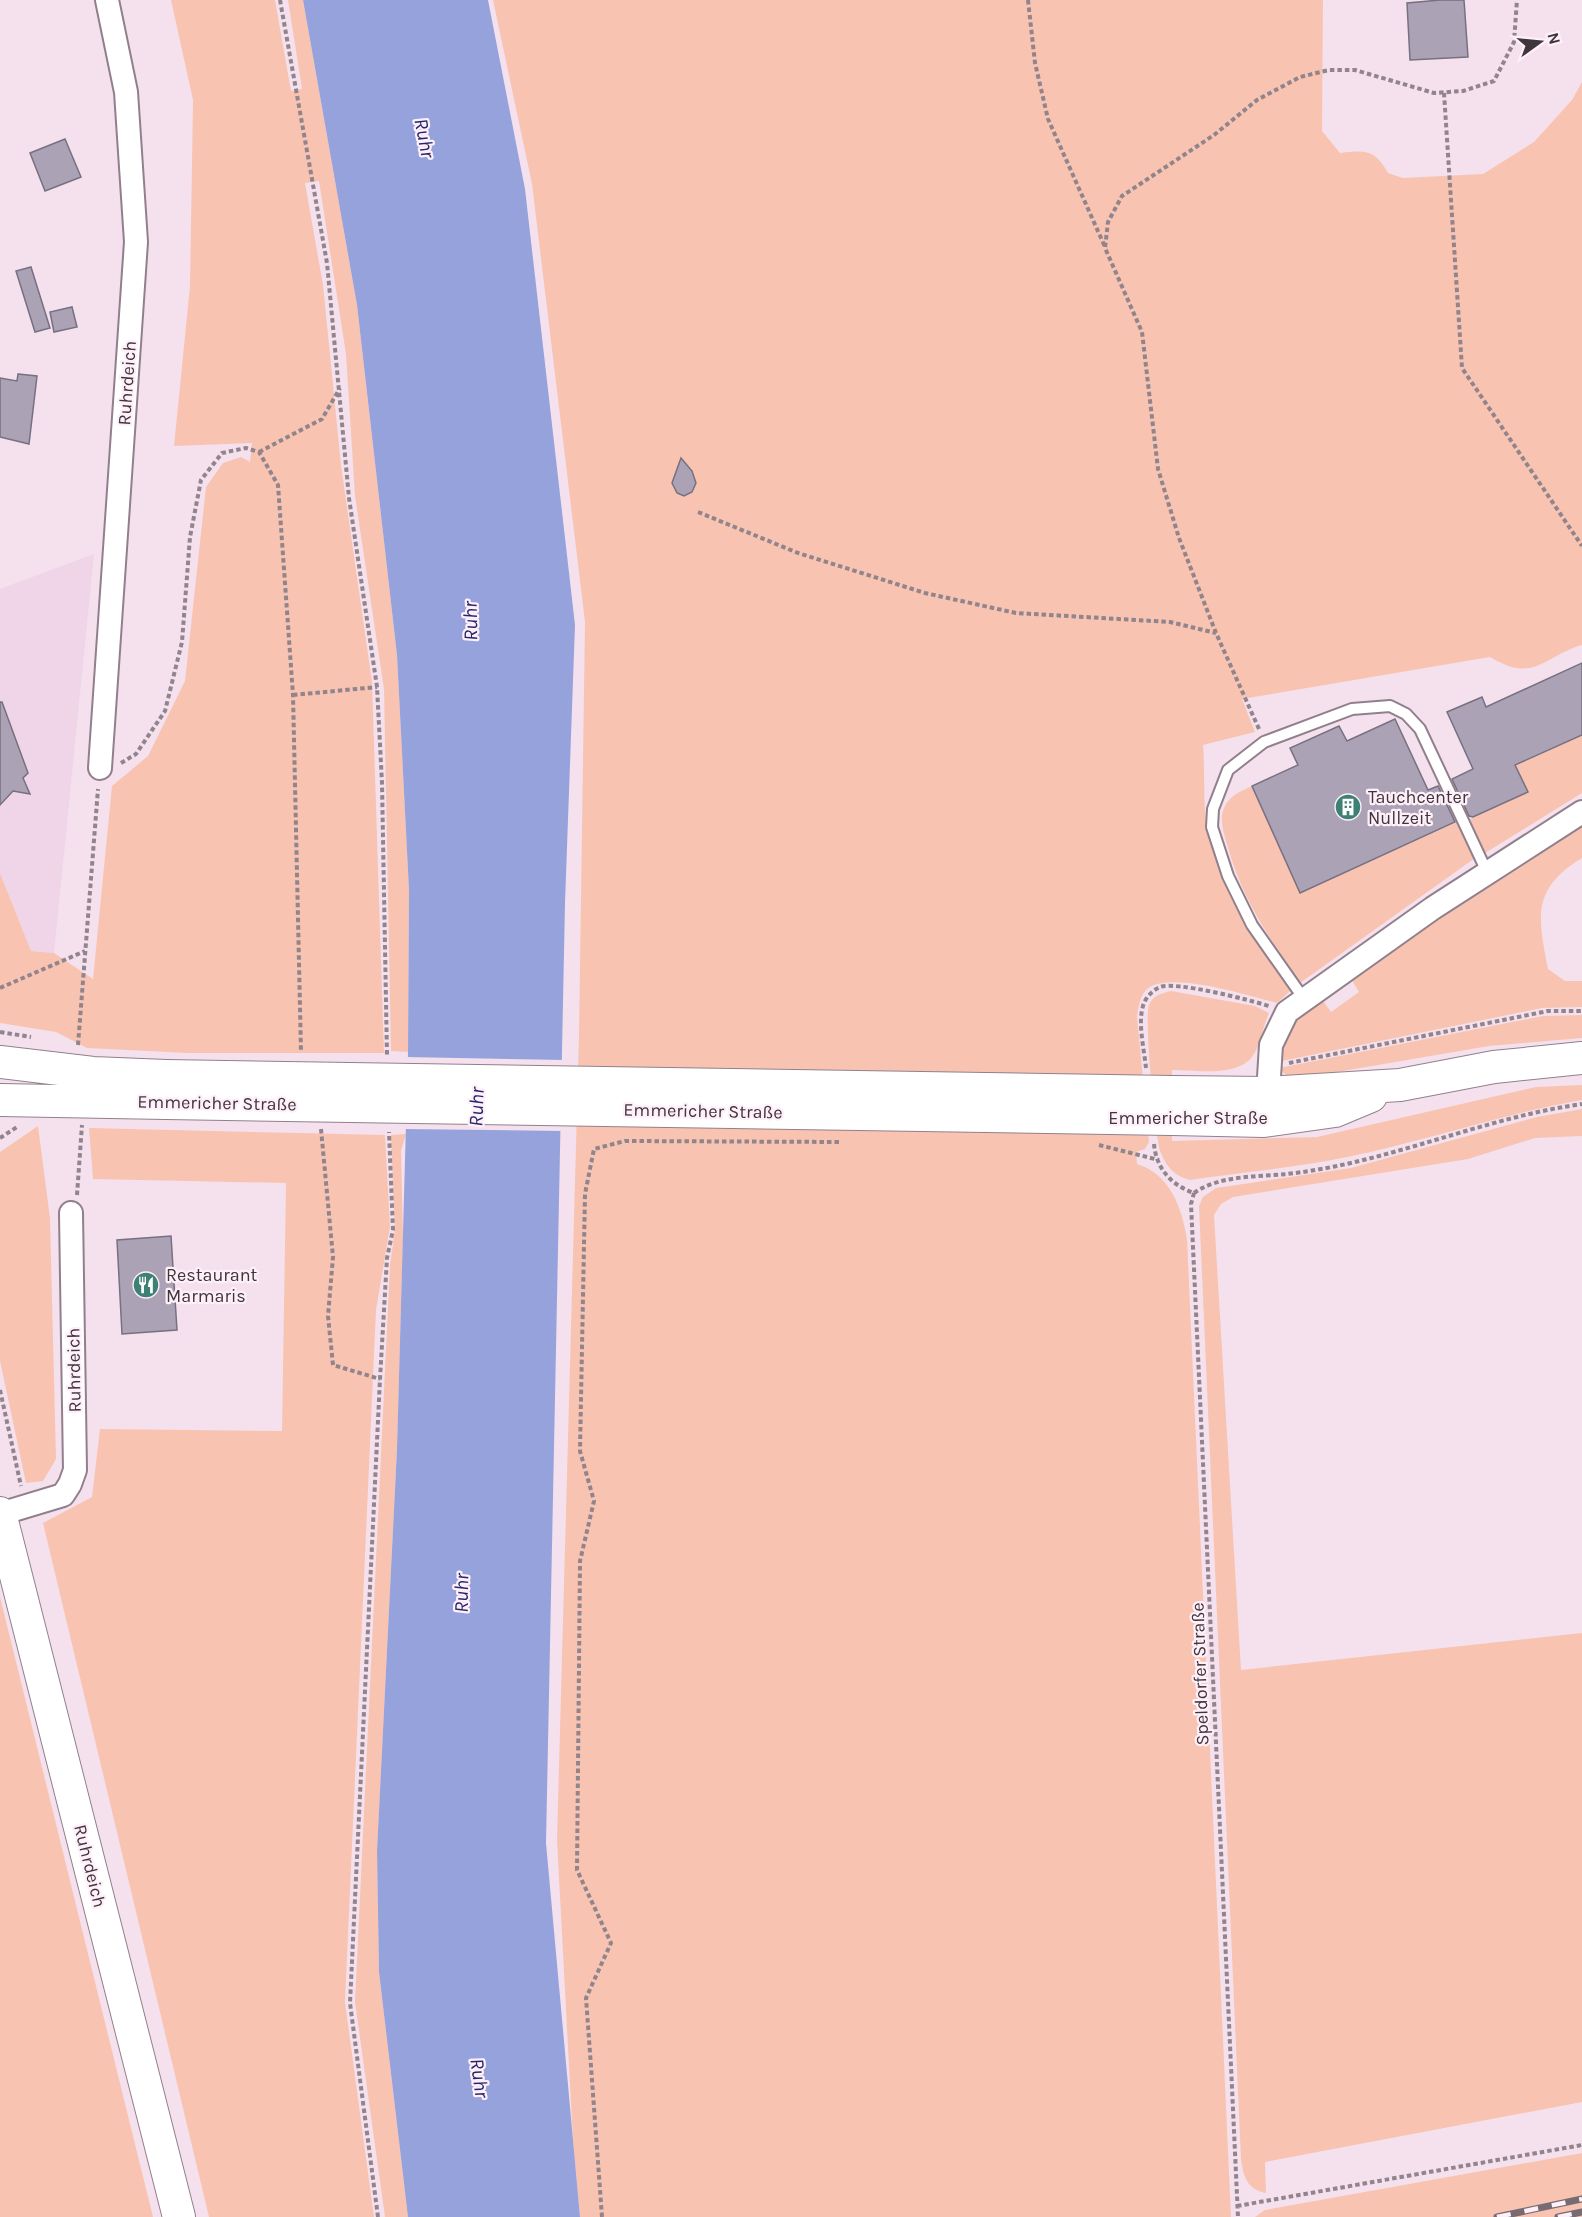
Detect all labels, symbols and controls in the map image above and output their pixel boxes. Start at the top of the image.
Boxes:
north arrow [1510,12,1570,72]
text: N [1543,30,1565,46]
water label: Ruhr [409,116,440,161]
street label: Ruhrdeich [113,340,141,426]
water label: Ruhr [459,600,482,641]
place label: Tauchcenter Nullzeit [1368,786,1469,829]
building icon: Tauchcenter Nullzeit [1333,792,1363,822]
water label: Ruhr [464,1086,489,1127]
street label: Emmericher Straße [137,1091,297,1115]
street label: Emmericher Straße [623,1099,783,1123]
street label: Emmericher Straße [1108,1107,1268,1129]
place label: Restaurant Marmaris [166,1264,258,1307]
restaurant icon: Restaurant Marmaris [131,1270,161,1300]
street label: Ruhrdeich [62,1327,86,1413]
water label: Ruhr [450,1572,473,1613]
street label: Speldorfer Straße [1187,1602,1213,1746]
street label: Ruhrdeich [69,1822,111,1910]
water label: Ruhr [465,2057,494,2100]

